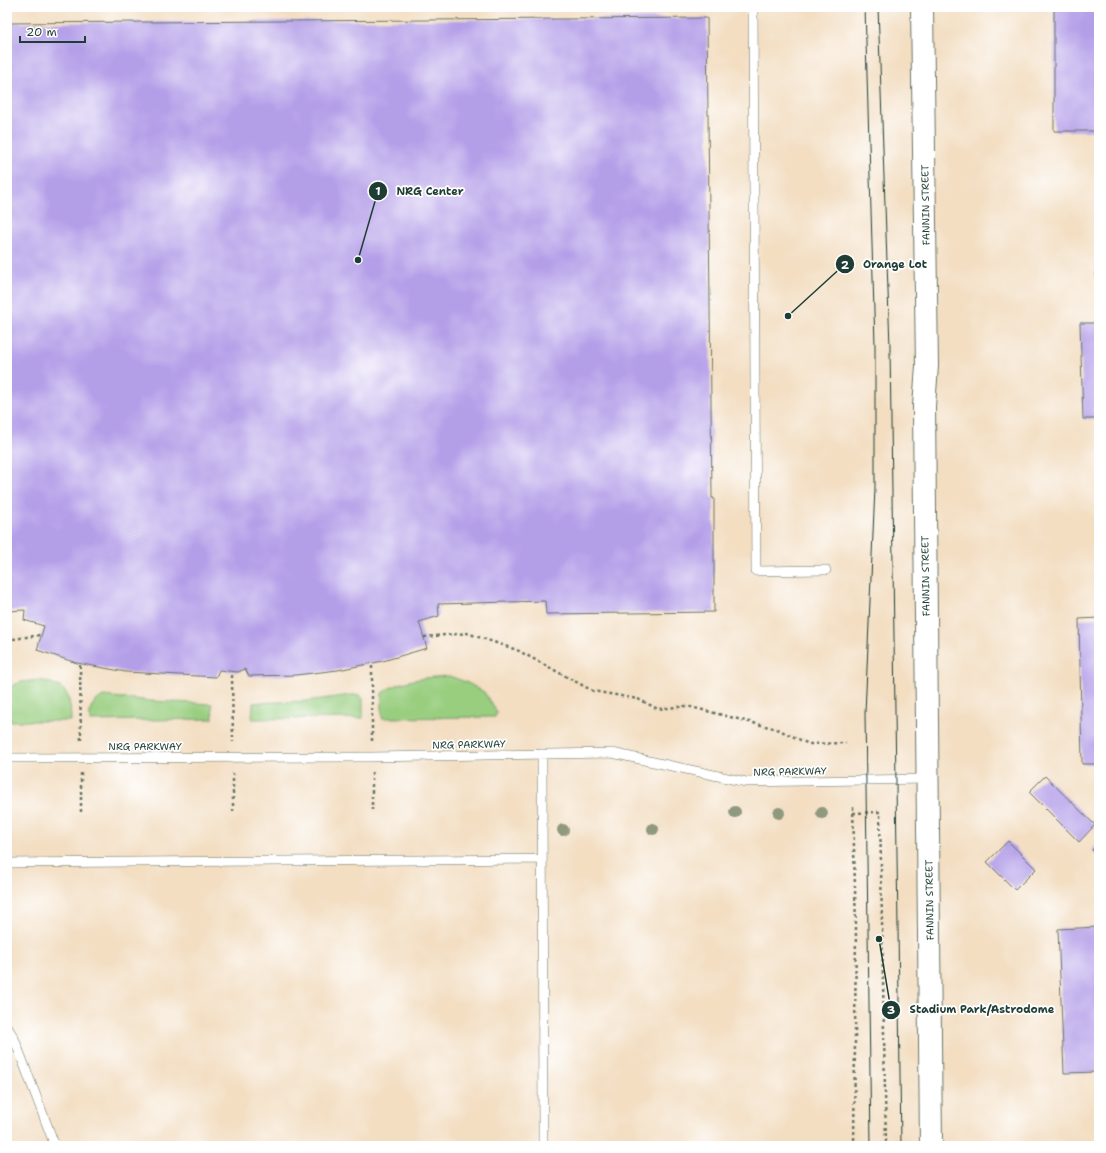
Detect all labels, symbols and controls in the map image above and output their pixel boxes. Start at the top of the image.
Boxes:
scale bar [20,18,85,44]
text: 20 m [26,24,57,40]
street label: FANNIN STREET [918,165,933,245]
callout: NRG Center [368,180,471,203]
text: 1 [375,183,381,199]
text: NRG Center [396,184,464,199]
callout: Orange Lot [835,253,935,276]
text: 2 [841,257,850,273]
text: Orange Lot [863,257,928,272]
street label: FANNIN STREET [918,536,933,616]
street label: NRG PARKWAY [432,737,506,752]
street label: NRG PARKWAY [108,740,182,753]
street label: NRG PARKWAY [753,764,827,779]
street label: FANNIN STREET [922,860,937,940]
callout: Stadium Park/Astrodome [881,998,1062,1021]
text: 3 [887,1002,895,1018]
text: Stadium Park/Astrodome [910,1002,1055,1017]

